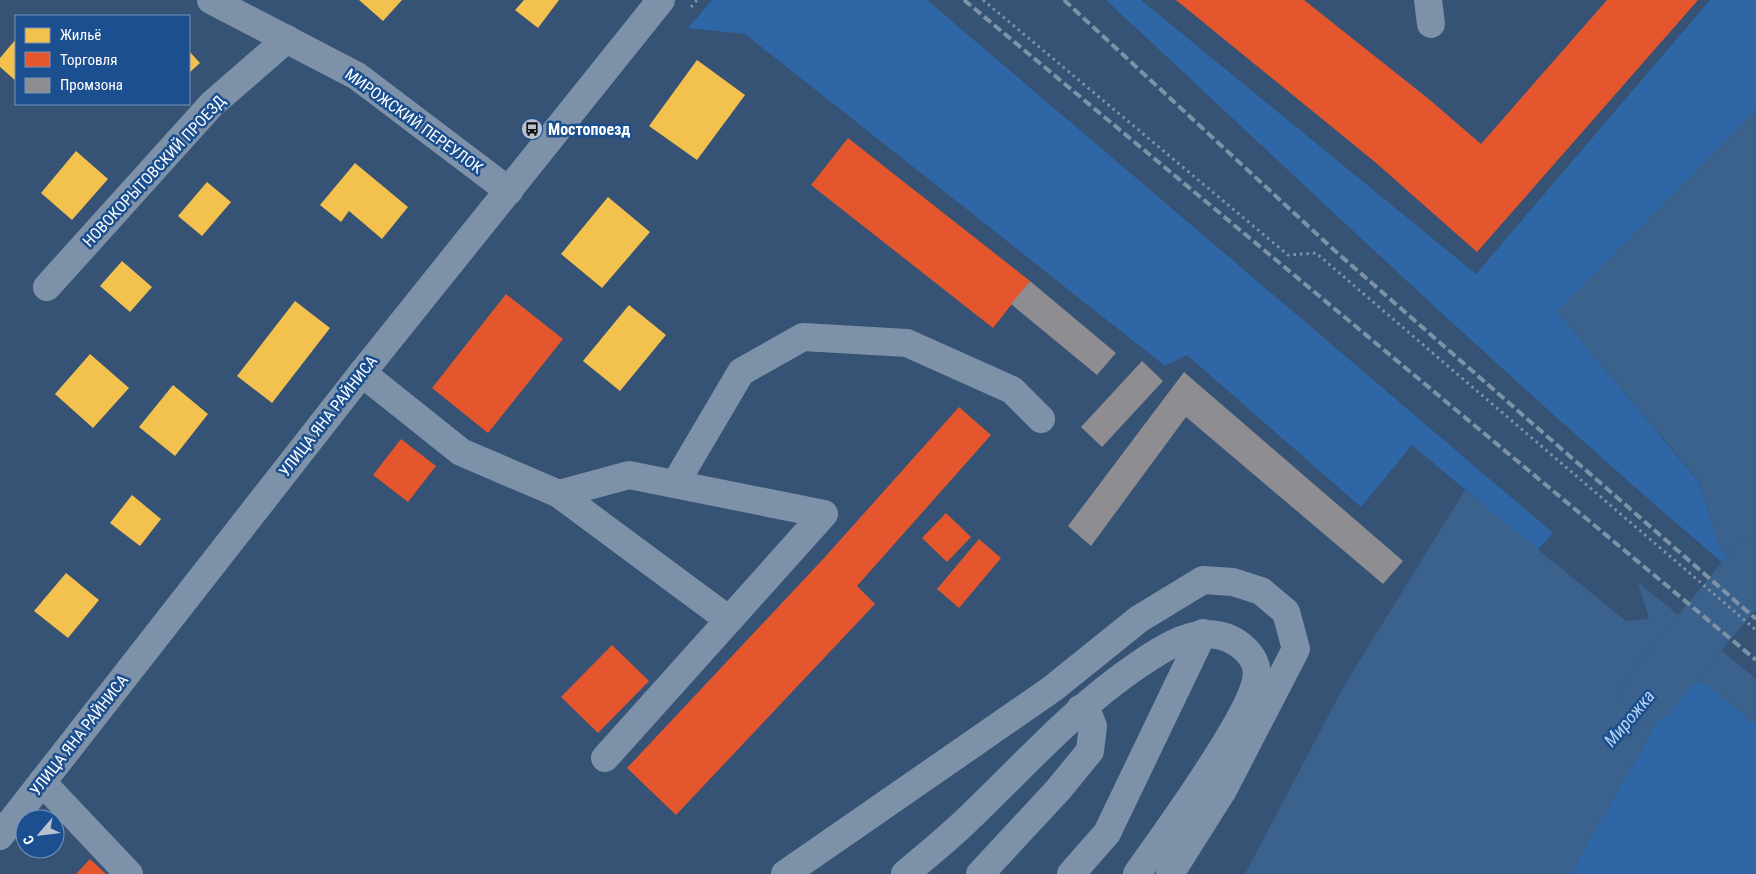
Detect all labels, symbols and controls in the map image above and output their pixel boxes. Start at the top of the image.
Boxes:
legend [15,15,190,105]
text: Жильё [60,26,101,44]
text: Торговля [60,51,117,69]
street label: МИРОЖСКИЙ ПЕРЕУЛОК [341,65,487,177]
text: Промзона [60,76,123,94]
street label: НОВОКОРЫТОВСКИЙ ПРОЕЗД [79,91,230,251]
bus stop icon: Мостопоезд [520,117,544,141]
place label: Мостопоезд [548,120,630,139]
street label: УЛИЦА ЯНА РАЙНИСА [275,352,381,480]
street label: УЛИЦА ЯНА РАЙНИСА [26,671,132,799]
water label: Мирожка [1599,685,1659,751]
north arrow [15,809,65,859]
text: С [20,833,37,847]

